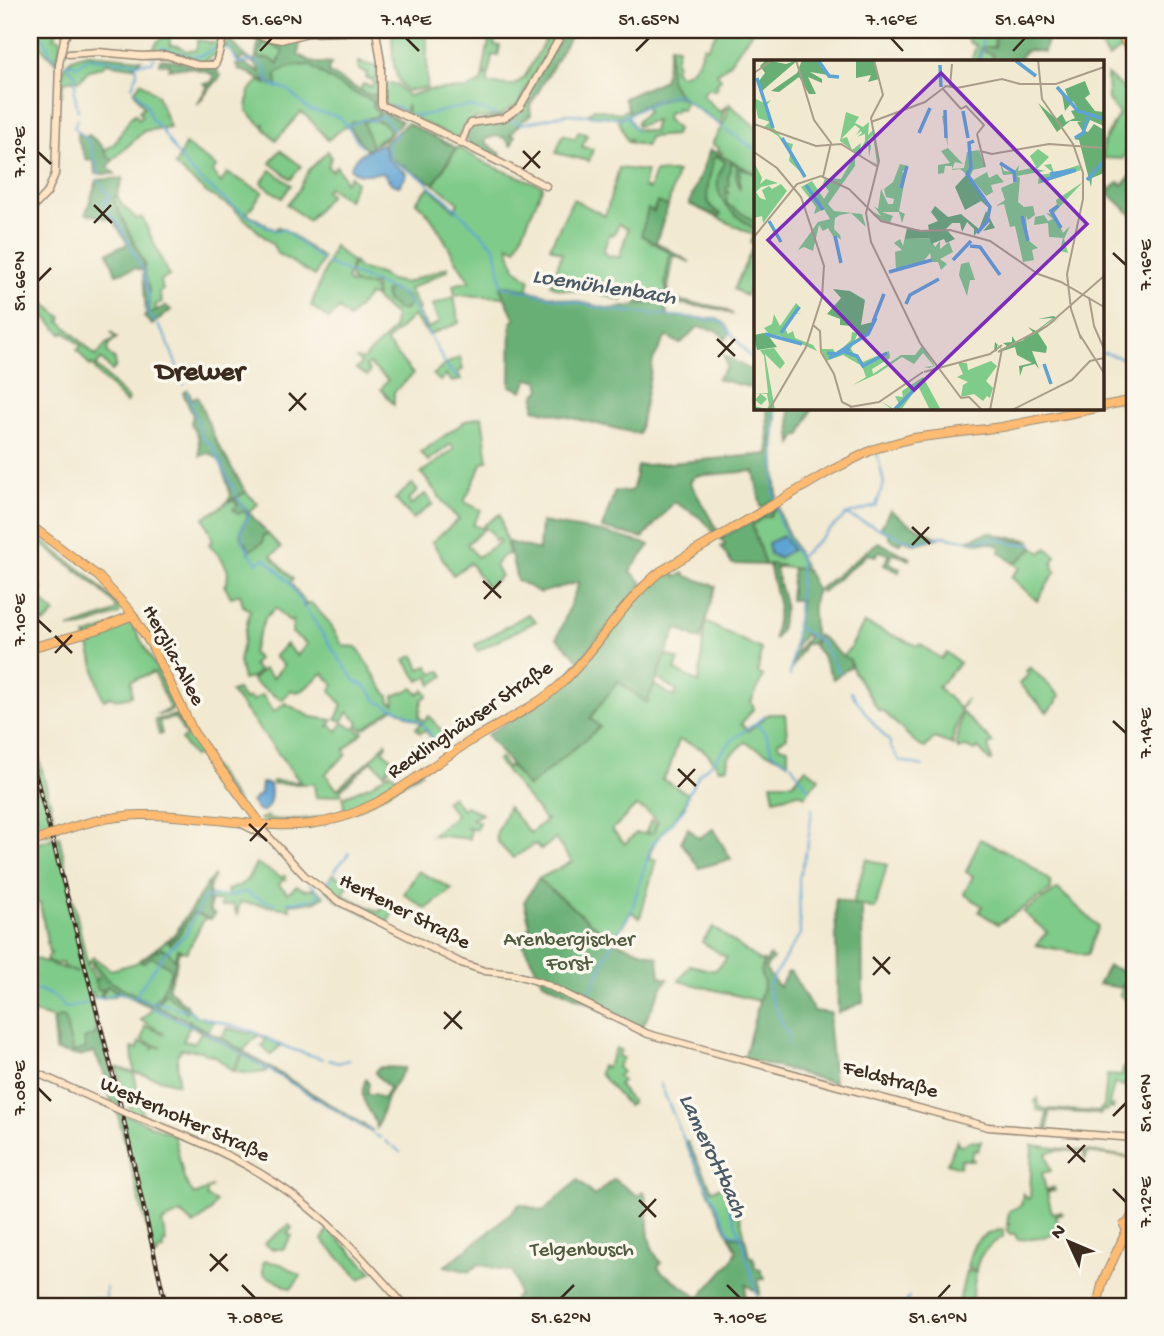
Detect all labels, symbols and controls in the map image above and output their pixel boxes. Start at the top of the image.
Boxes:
text: 51.66°N [242,11,302,32]
text: 7.14°E [380,11,432,32]
text: 51.65°N [619,11,679,32]
text: 7.16°E [865,11,917,32]
text: 51.64°N [995,11,1055,32]
inset map [754,60,1104,410]
text: 7.12°E [11,126,32,178]
text: 7.16°E [1137,239,1158,291]
text: 51.66°N [11,251,32,311]
water label: Loemühlenbach [530,263,678,313]
district label: Drewer [153,357,247,390]
text: 7.10°E [11,593,32,647]
street label: Herzlia-Allee [135,601,209,712]
street label: Recklinghäuser Straße [383,656,559,786]
text: 7.14°E [1137,707,1158,759]
street label: Hertener Straße [334,869,475,957]
park label: Arenbergischer Forst [504,929,636,978]
street label: Feldstraße [839,1056,941,1106]
text: 7.08°E [11,1060,32,1116]
street label: Westerholter Straße [95,1072,274,1170]
text: 51.61°N [1137,1074,1158,1132]
water label: Lamerottbach [672,1090,753,1223]
text: 7.12°E [1137,1176,1158,1228]
north arrow [1034,1206,1104,1276]
text: N [1047,1220,1072,1245]
park label: Telgenbusch [529,1239,634,1264]
text: 7.08°E [227,1309,283,1330]
text: 51.62°N [531,1309,591,1330]
text: 7.10°E [713,1309,767,1330]
text: 51.61°N [909,1309,967,1330]

